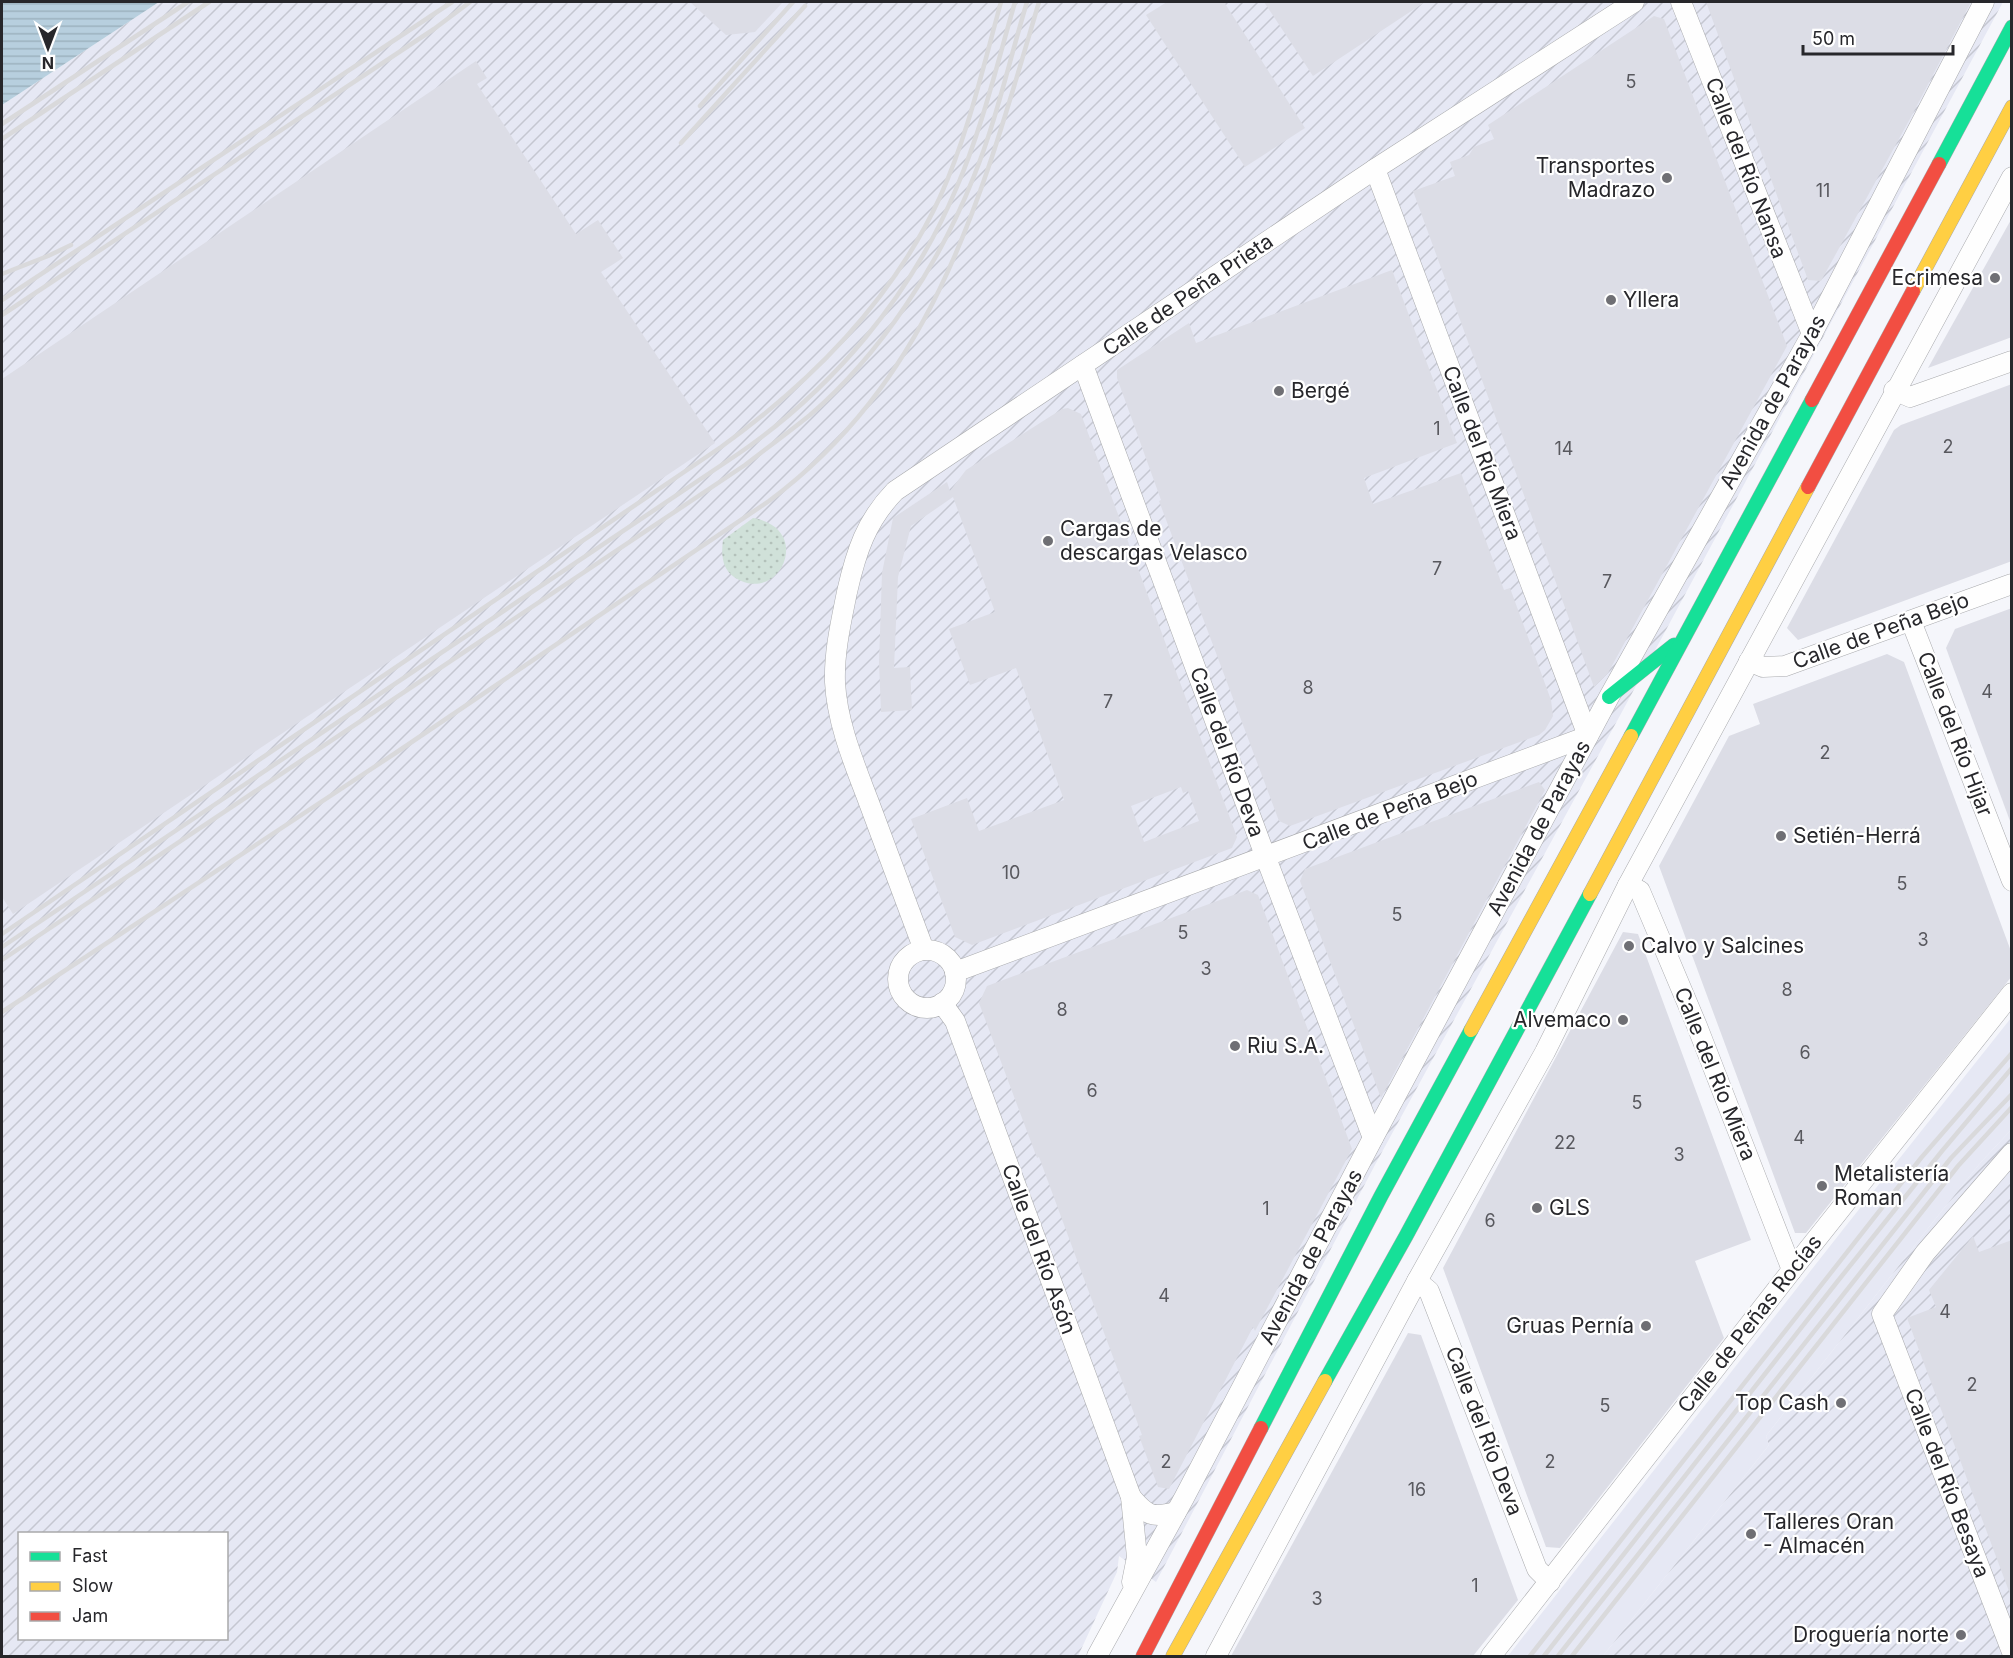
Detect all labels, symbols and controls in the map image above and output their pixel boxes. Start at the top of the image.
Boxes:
north arrow [18,18,78,78]
scale bar [1803,18,1953,56]
text: 50 m [1812,28,1855,49]
text: N [42,53,54,73]
house number: 5 [1626,71,1636,92]
street label: Calle del Río Nansa [1700,74,1792,262]
place label: Transportes Madrazo [1536,153,1655,202]
marker: Transportes Madrazo [1660,171,1674,185]
house number: 11 [1816,180,1830,201]
street label: Calle de Peña Prieta [1098,228,1278,361]
place label: Ecrimesa [1892,265,1983,290]
marker: Ecrimesa [1988,271,2002,285]
place label: Yllera [1623,287,1679,312]
marker: Yllera [1604,293,1618,307]
street label: Avenida de Parayas [1714,310,1831,493]
street label: Calle del Río Miera [1438,362,1527,543]
place label: Bergé [1291,378,1350,403]
marker: Bergé [1272,384,1286,398]
house number: 1 [1433,418,1441,439]
house number: 2 [1943,436,1953,457]
house number: 14 [1555,438,1573,459]
place label: Cargas de descargas Velasco [1060,516,1248,565]
marker: Cargas de descargas Velasco [1041,534,1055,548]
house number: 7 [1432,558,1442,579]
house number: 7 [1602,571,1612,592]
street label: Calle de Peña Bejo [1789,587,1972,674]
street label: Calle del Río Hijar [1913,648,1998,820]
street label: Calle del Río Deva [1185,663,1270,840]
house number: 8 [1302,677,1314,698]
house number: 4 [1981,681,1993,702]
house number: 7 [1103,691,1113,712]
street label: Avenida de Parayas [1482,736,1595,920]
house number: 2 [1820,742,1830,763]
street label: Calle de Peña Bejo [1299,766,1481,855]
place label: Setién-Herrá [1793,823,1921,848]
marker: Setién-Herrá [1774,829,1788,843]
house number: 10 [1002,862,1020,883]
house number: 5 [1897,873,1907,894]
house number: 5 [1392,904,1402,925]
house number: 5 [1178,922,1188,943]
house number: 3 [1917,929,1929,950]
place label: Calvo y Salcines [1641,933,1804,958]
marker: Calvo y Salcines [1622,939,1636,953]
house number: 3 [1200,958,1212,979]
house number: 8 [1781,979,1793,1000]
street label: Calle del Río Miera [1669,984,1762,1164]
house number: 8 [1056,999,1068,1020]
place label: Alvemaco [1513,1007,1611,1032]
marker: Alvemaco [1616,1013,1630,1027]
place label: Riu S.A. [1247,1033,1324,1058]
marker: Riu S.A. [1228,1039,1242,1053]
house number: 6 [1799,1042,1811,1063]
house number: 6 [1086,1080,1098,1101]
house number: 5 [1632,1092,1642,1113]
house number: 4 [1793,1127,1805,1148]
house number: 22 [1554,1132,1576,1153]
house number: 3 [1673,1144,1685,1165]
street label: Calle del Río Asón [997,1160,1082,1337]
place label: Metalistería Roman [1834,1161,1949,1210]
street label: Avenida de Parayas [1254,1165,1367,1349]
marker: Metalistería Roman [1815,1179,1829,1193]
place label: GLS [1549,1195,1590,1220]
house number: 1 [1262,1198,1270,1219]
marker: GLS [1530,1201,1544,1215]
house number: 6 [1484,1210,1496,1231]
street label: Calle de Peñas Rocías [1672,1230,1827,1418]
house number: 4 [1158,1285,1170,1306]
house number: 4 [1939,1301,1951,1322]
place label: Gruas Pernía [1506,1313,1634,1338]
marker: Gruas Pernía [1639,1319,1653,1333]
street label: Calle del Río Deva [1441,1343,1528,1519]
house number: 2 [1967,1374,1977,1395]
street label: Calle del Río Besaya [1900,1385,1995,1581]
place label: Top Cash [1735,1390,1829,1415]
house number: 5 [1600,1395,1610,1416]
marker: Top Cash [1834,1396,1848,1410]
house number: 2 [1161,1451,1171,1472]
house number: 2 [1545,1451,1555,1472]
house number: 16 [1408,1479,1426,1500]
place label: Talleres Oran - Almacén [1763,1509,1894,1558]
marker: Talleres Oran - Almacén [1744,1527,1758,1541]
legend [18,1532,228,1640]
text: Fast [72,1545,108,1566]
text: Slow [72,1575,113,1596]
house number: 1 [1471,1575,1479,1596]
house number: 3 [1311,1588,1323,1609]
text: Jam [72,1605,108,1626]
place label: Droguería norte [1793,1622,1949,1647]
marker: Droguería norte [1954,1628,1968,1642]

